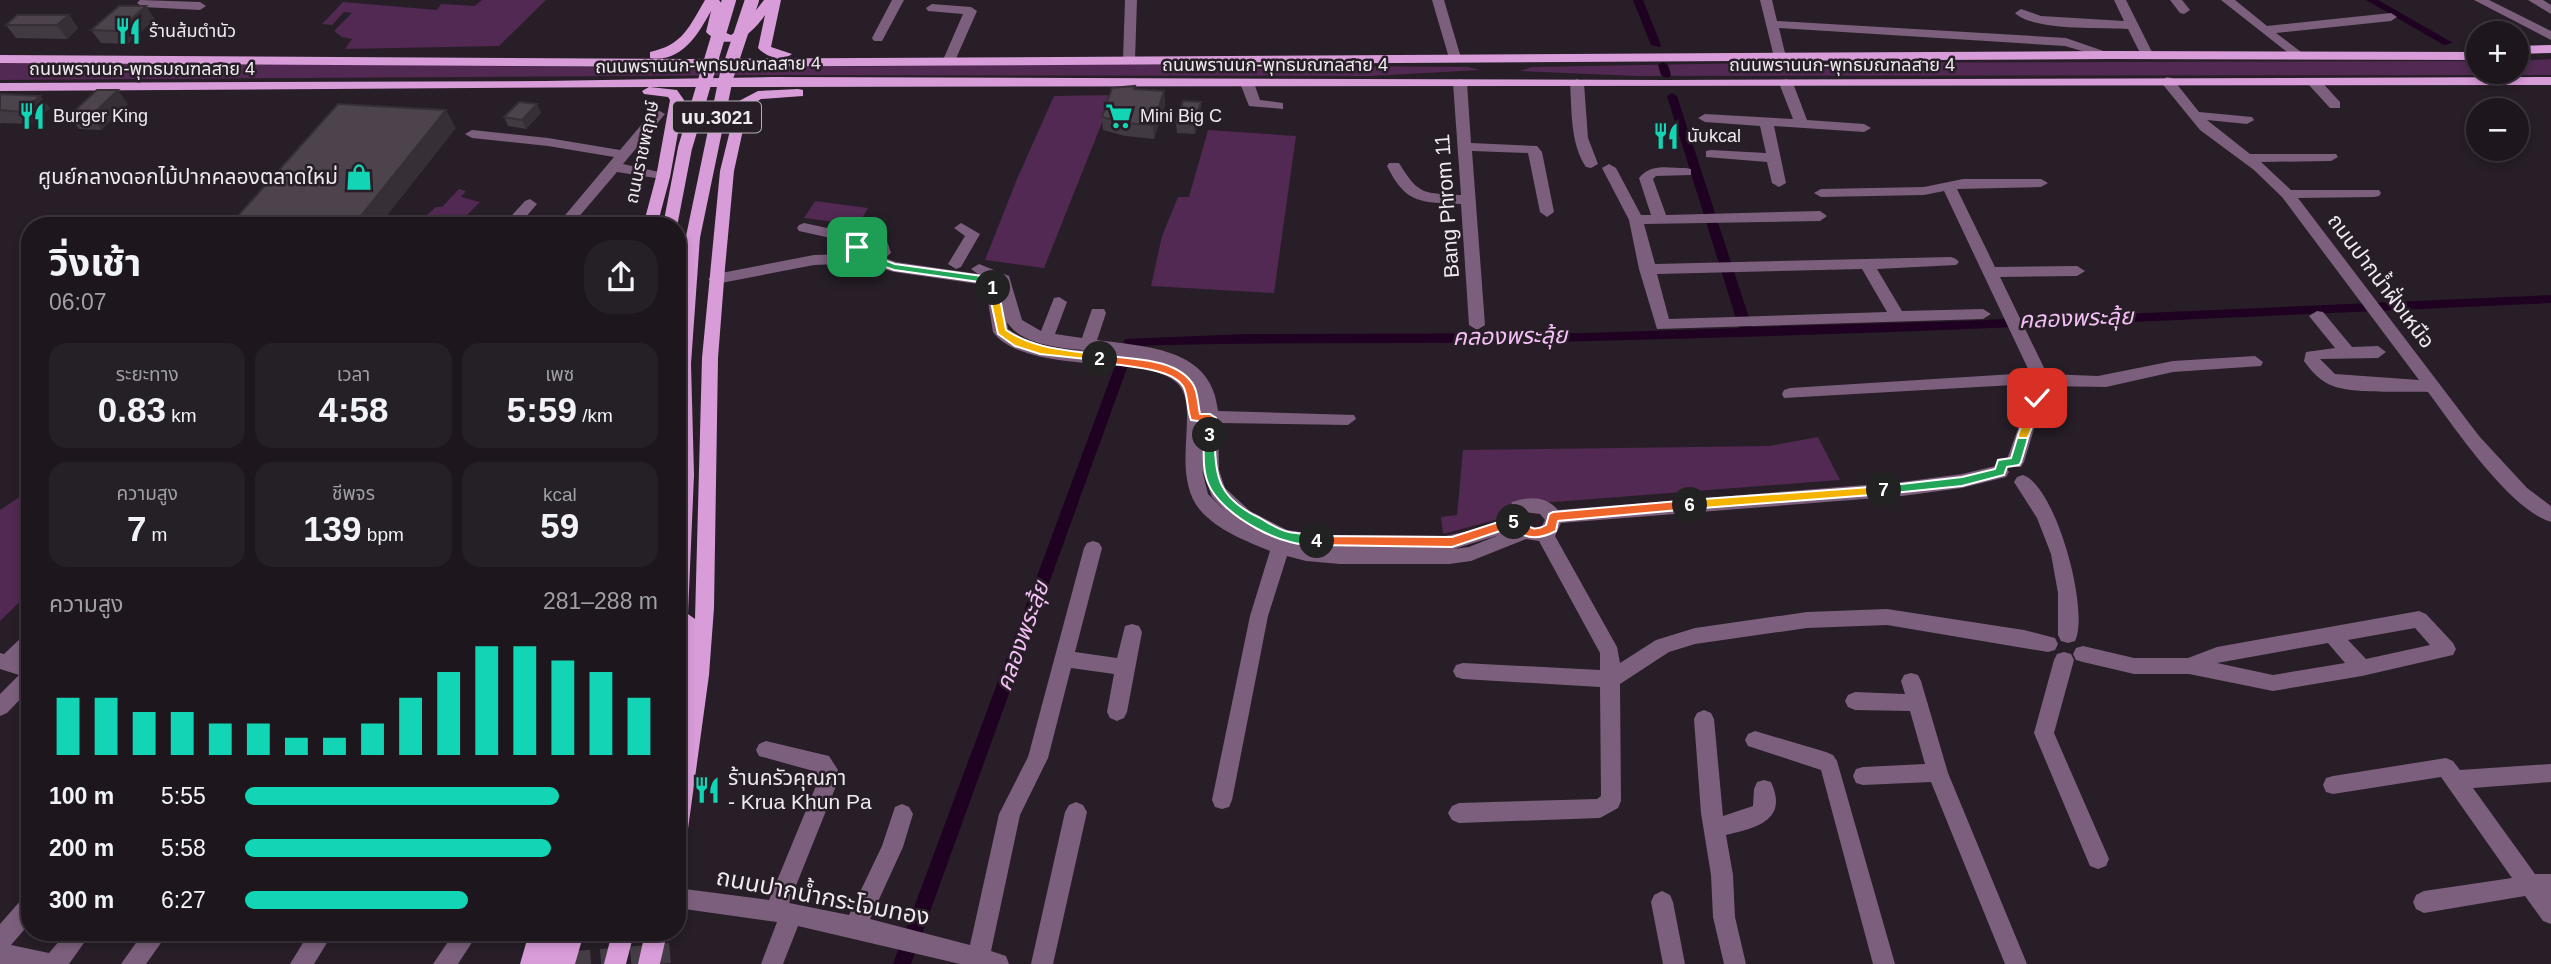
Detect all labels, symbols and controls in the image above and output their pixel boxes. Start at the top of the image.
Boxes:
restaurant icon: ร้านส้มตำนัว [113,16,143,46]
place label: ร้านส้มตำนัว [149,21,236,41]
map controls [2466,21,2529,161]
button: + [2466,21,2529,84]
street label: ถนนพรานนก-พุทธมณฑลสาย 4 [595,53,821,78]
street label: ถนนพรานนก-พุทธมณฑลสาย 4 [1162,55,1388,76]
street label: ถนนพรานนก-พุทธมณฑลสาย 4 [1729,55,1955,76]
street label: ถนนพรานนก-พุทธมณฑลสาย 4 [29,59,255,80]
button: − [2466,98,2529,161]
street label: ถนนราชพฤกษ์ [621,99,663,205]
restaurant icon: Burger King [17,101,47,131]
supermarket icon: Mini Big C [1104,101,1134,131]
road number: นบ.3021 [673,102,761,132]
place label: Burger King [53,106,148,126]
place label: Mini Big C [1140,106,1222,126]
restaurant icon: นับkcal [1651,121,1681,151]
place label: นับkcal [1687,126,1741,146]
street label: Bang Phrom 11 [1430,133,1463,279]
shop icon: ศูนย์กลางดอกไม้ปากคลองตลาดใหม่ [344,162,374,192]
place label: ศูนย์กลางดอกไม้ปากคลองตลาดใหม่ [38,165,338,190]
street label: ถนนปากน้ำฝั่งเหนือ [2323,207,2442,352]
pin [827,217,887,277]
icon: arrive [838,228,876,266]
button: share [584,240,658,314]
text: วิ่งเช้า [49,242,141,284]
pin: 1 [976,270,1010,306]
text: 1 [987,277,998,298]
text: 06:07 [49,289,107,315]
water label: คลองพระลุ้ย [2018,303,2135,334]
water label: คลองพระลุ้ย [1452,322,1569,351]
pin: 2 [1082,342,1118,376]
text: 2 [1094,348,1105,369]
text: ระยะทาง [116,364,179,385]
text: เวลา [337,364,370,385]
text: เพซ [545,364,574,385]
pin [2007,368,2067,428]
icon: check [2018,379,2056,417]
text: 0.83 [98,390,166,429]
text: 4:58 [318,390,389,429]
text: 5:59 [507,390,577,429]
text: km [166,405,197,426]
text: /km [577,405,613,426]
pin: 3 [1192,418,1228,452]
text: 3 [1204,424,1215,445]
pin: 7 [1867,472,1902,508]
text: 7 [1878,479,1889,500]
text: ความสูง [116,483,178,504]
text: ชีพจร [332,483,375,504]
text: kcal [543,484,577,505]
pin: 6 [1672,488,1708,522]
text: 6 [1684,494,1695,515]
pin: 5 [1496,504,1532,540]
text: 59 [540,506,579,545]
text: 7 [127,509,146,548]
text: 139 [303,509,362,548]
text: 5 [1508,511,1519,532]
text: m [146,524,167,545]
text: bpm [362,524,404,545]
pin: 4 [1300,524,1334,558]
text: 4 [1311,530,1322,551]
water label: คลองพระลุ้ย [990,576,1055,695]
text: 281–288 m [543,588,658,614]
text: ความสูง [49,591,123,617]
place label: ร้านครัวคุณภา - Krua Khun Pa [728,766,872,813]
restaurant icon: ร้านครัวคุณภา - Krua Khun Pa [692,775,722,805]
text: 100 m [49,783,114,809]
text: 5:55 [161,783,206,809]
text: 200 m [49,835,114,861]
text: 5:58 [161,835,206,861]
street label: ถนนปากน้ำกระโจมทอง [714,860,933,930]
text: 300 m [49,887,114,913]
text: 6:27 [161,887,206,913]

